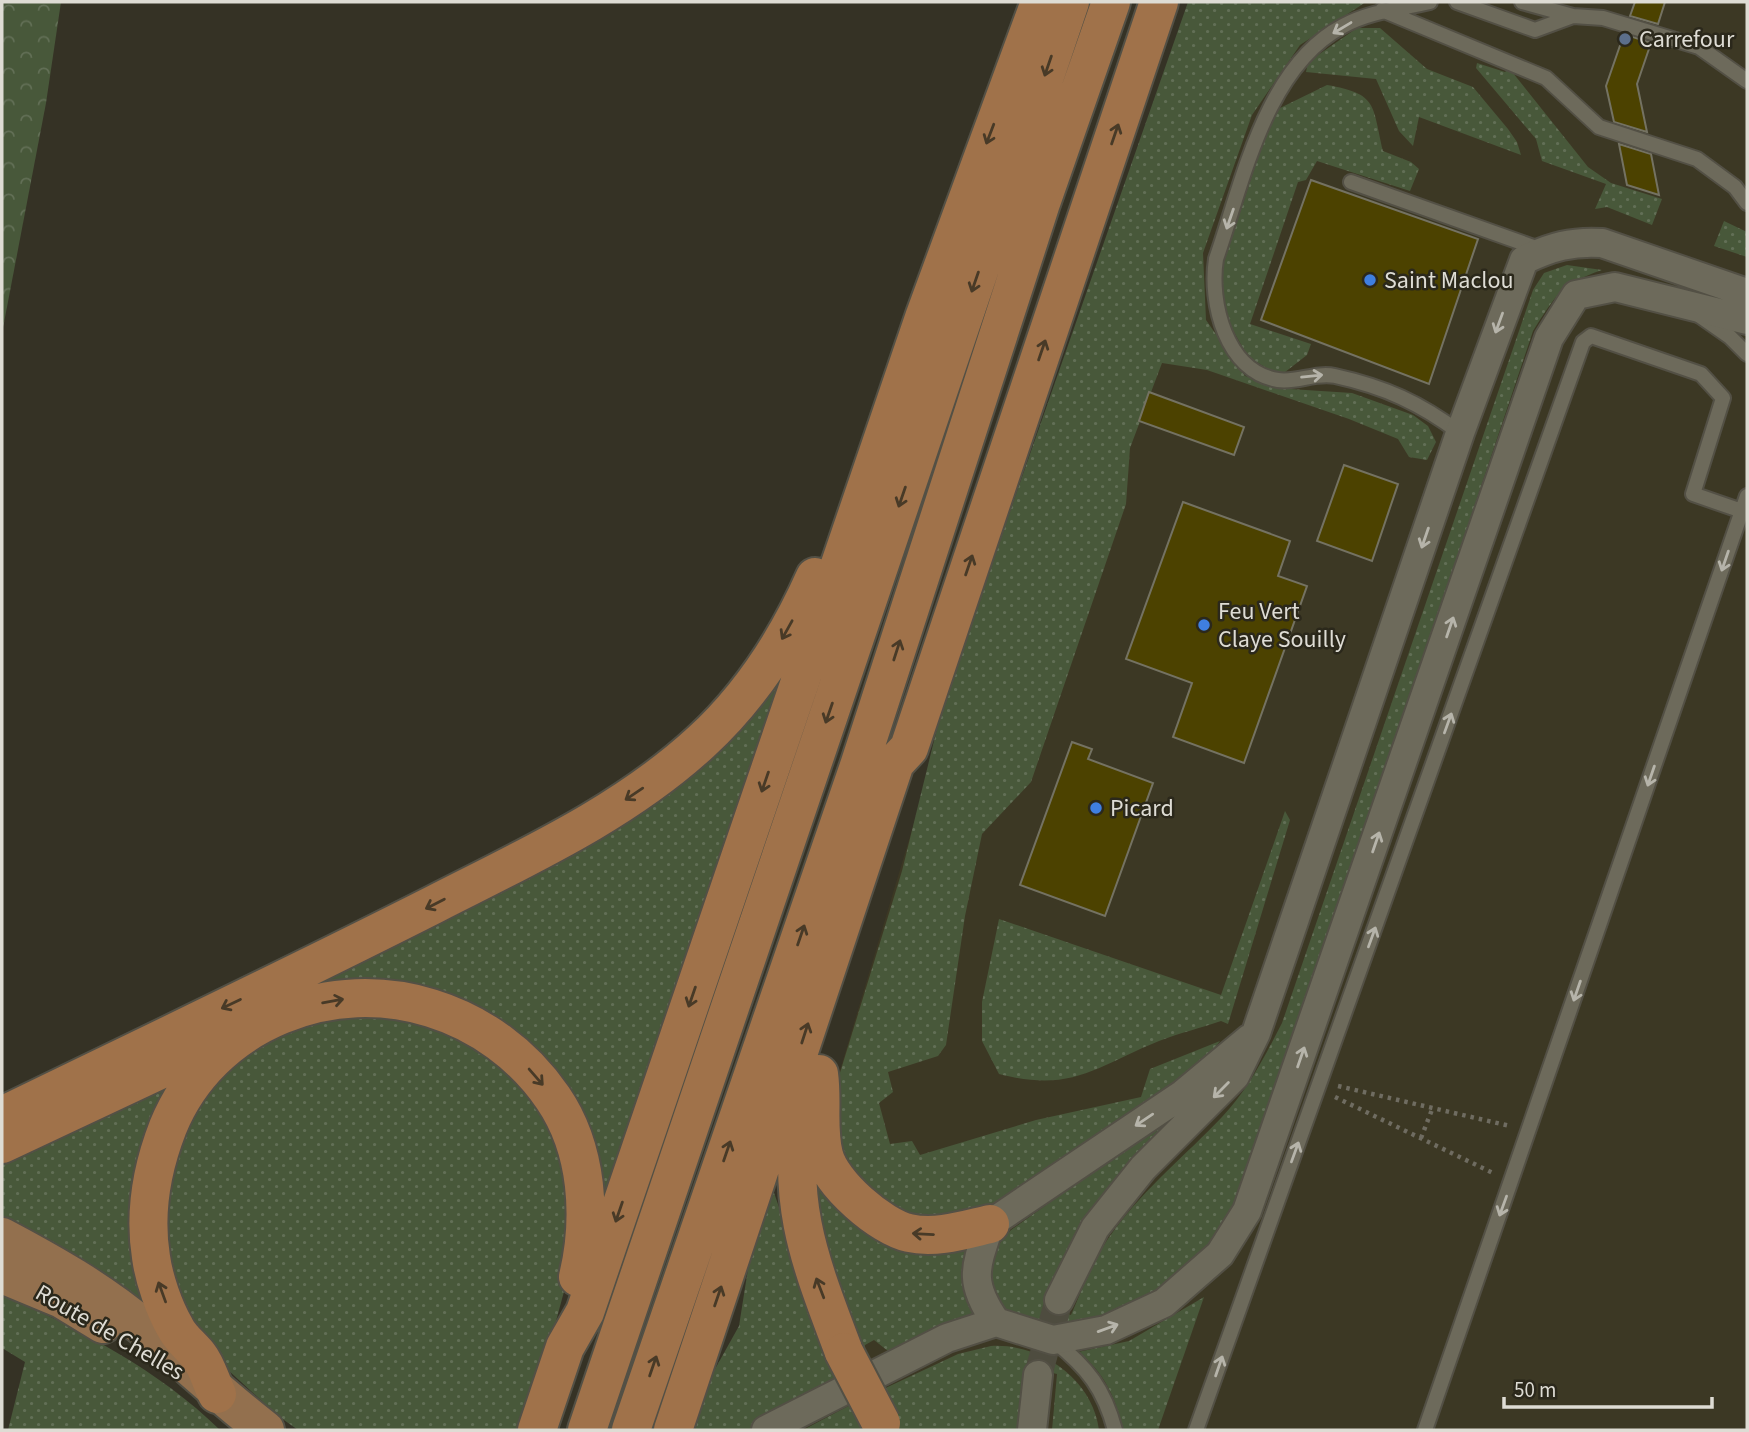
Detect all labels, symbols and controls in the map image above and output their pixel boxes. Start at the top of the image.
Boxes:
one-way arrow [1333,21,1353,35]
place label: Carrefour [1639,22,1735,57]
marker: Carrefour [1617,31,1633,47]
one-way arrow [1041,55,1053,77]
one-way arrow [983,123,996,145]
one-way arrow [1110,124,1122,146]
one-way arrow [1223,207,1235,229]
place label: Saint Maclou [1384,263,1514,298]
one-way arrow [968,270,980,292]
marker: Saint Maclou [1362,272,1378,288]
one-way arrow [1492,312,1504,334]
one-way arrow [1037,339,1049,361]
one-way arrow [1300,369,1323,382]
one-way arrow [895,486,907,508]
one-way arrow [1418,527,1430,549]
one-way arrow [1718,549,1730,571]
one-way arrow [964,555,976,577]
place label: Feu Vert Claye Souilly [1218,594,1346,657]
one-way arrow [1445,616,1457,638]
marker: Feu Vert Claye Souilly [1196,617,1212,633]
one-way arrow [780,619,794,639]
one-way arrow [891,639,904,661]
one-way arrow [822,701,834,723]
one-way arrow [1443,713,1455,735]
one-way arrow [1644,765,1657,787]
one-way arrow [758,770,771,792]
one-way arrow [625,787,644,801]
place label: Picard [1110,791,1174,826]
marker: Picard [1088,800,1104,816]
one-way arrow [1371,831,1383,853]
one-way arrow [425,897,446,911]
one-way arrow [796,925,808,947]
one-way arrow [1367,927,1379,949]
one-way arrow [1570,979,1582,1001]
one-way arrow [685,986,698,1008]
one-way arrow [321,994,344,1007]
one-way arrow [221,998,242,1012]
one-way arrow [800,1023,812,1045]
one-way arrow [1296,1046,1308,1068]
one-way arrow [528,1068,544,1086]
one-way arrow [1213,1082,1230,1099]
one-way arrow [1135,1113,1155,1127]
one-way arrow [722,1140,734,1162]
one-way arrow [1290,1141,1302,1163]
one-way arrow [1495,1195,1508,1216]
one-way arrow [612,1201,624,1223]
one-way arrow [912,1227,935,1240]
street label: Route de Chelles [29,1276,191,1389]
one-way arrow [813,1278,826,1300]
one-way arrow [154,1282,167,1303]
one-way arrow [713,1285,725,1307]
one-way arrow [1097,1321,1119,1333]
one-way arrow [648,1355,660,1377]
one-way arrow [1213,1355,1226,1377]
scale bar [1504,1366,1712,1410]
text: 50 m [1514,1375,1556,1405]

